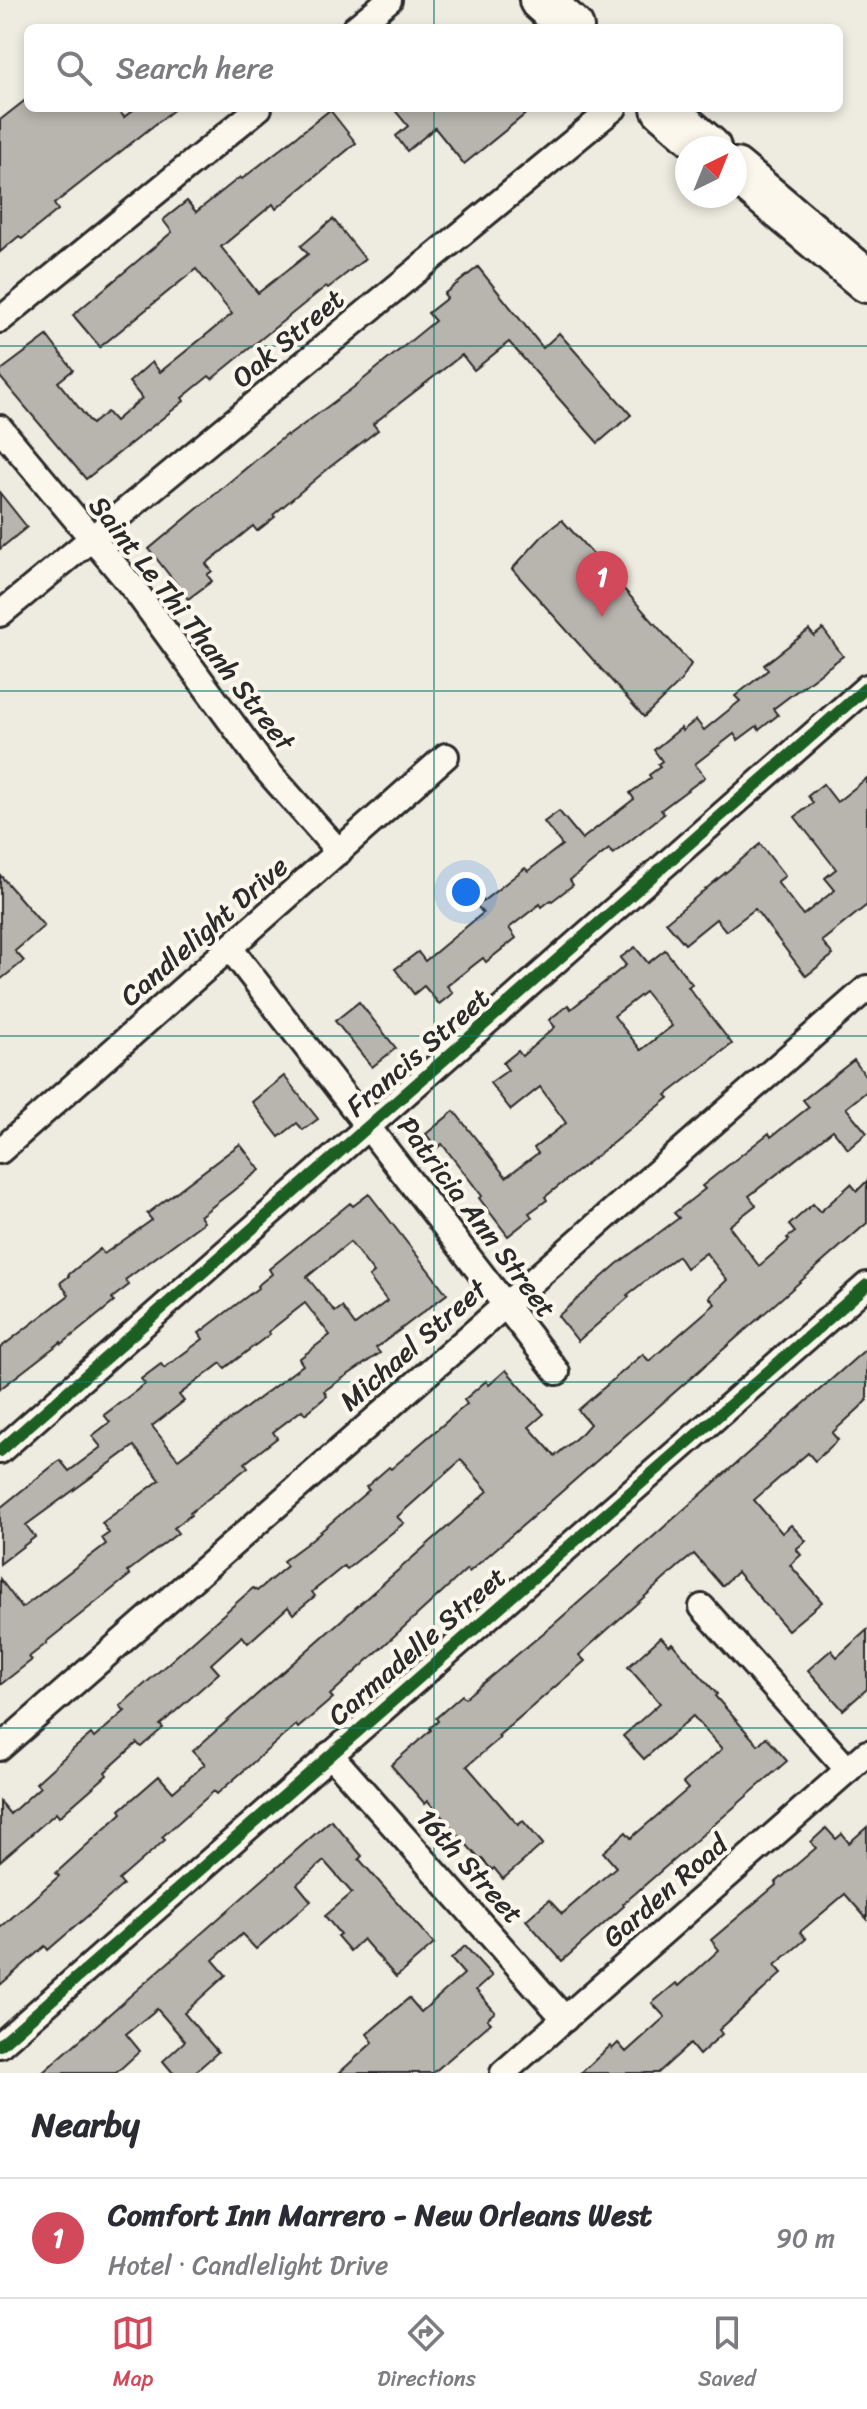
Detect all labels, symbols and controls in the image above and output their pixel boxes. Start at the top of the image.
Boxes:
search box [24,24,843,112]
text: Search here [116,41,274,95]
icon: search [52,46,96,90]
north arrow [675,136,747,208]
street label: Oak Street [220,276,356,400]
street label: Saint Le Thi Thanh Street [76,484,309,763]
pin: 1 [576,551,628,617]
street label: Candlelight Drive [108,843,300,1019]
your location [446,872,486,912]
street label: Francis Street [334,975,502,1129]
street label: Patricia Ann Street [384,1105,570,1329]
street label: Michael Street [328,1265,500,1424]
street label: Carmadelle Street [316,1554,518,1738]
street label: 16th Street [404,1796,536,1936]
street label: Garden Road [591,1820,741,1960]
text: Nearby [32,2095,140,2155]
text: Comfort Inn Marrero - New Orleans West [108,2188,652,2242]
text: 1 [52,2215,64,2261]
text: 90 m [776,2215,835,2261]
text: Hotel · Candlelight Drive [108,2242,388,2288]
tab: Map [111,2311,155,2398]
tab: Directions [377,2311,476,2398]
tab: Saved [698,2311,756,2398]

